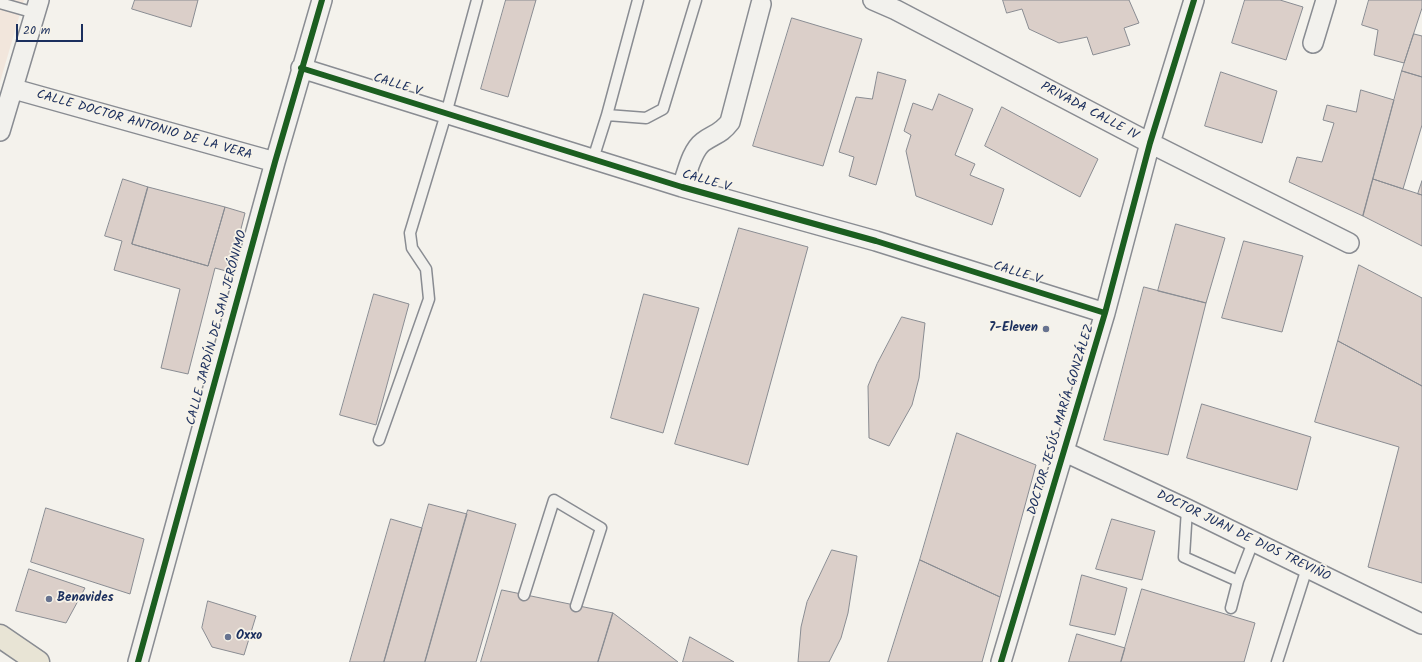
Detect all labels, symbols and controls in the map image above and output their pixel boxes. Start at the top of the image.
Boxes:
scale bar [18,16,85,42]
text: 20 m [23,21,50,40]
street label: CALLE V [371,71,423,101]
street label: PRIVADA CALLE IV [1037,80,1141,144]
street label: CALLE DOCTOR ANTONIO DE LA VERA [34,88,254,164]
street label: CALLE V [680,168,732,196]
street label: CALLE JARDÍN DE SAN JERÓNIMO [184,229,252,427]
street label: CALLE V [991,259,1043,289]
place label: 7-Eleven [989,321,1038,337]
street label: DOCTOR JESÚS MARÍA GONZÁLEZ [1026,323,1098,517]
marker: 7-Eleven [1041,324,1051,334]
street label: DOCTOR JUAN DE DIOS TREVIÑO [1154,488,1332,586]
place label: Benavides [57,591,114,607]
marker: Benavides [44,594,54,604]
place label: Oxxo [236,629,262,645]
marker: Oxxo [223,632,233,642]

